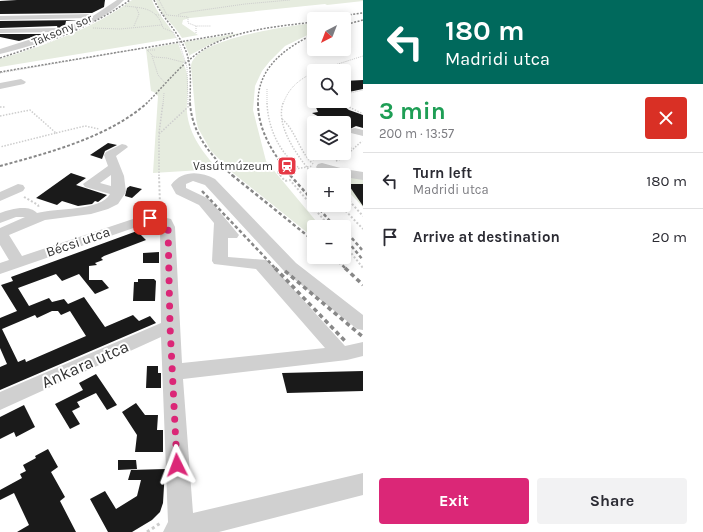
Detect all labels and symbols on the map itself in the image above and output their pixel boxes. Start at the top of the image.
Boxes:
street label: Taksony sor [30,11,95,49]
north arrow [307,12,351,56]
station icon: Vasútmúzeum [276,155,298,177]
place label: Vasútmúzeum [193,159,273,173]
pin [133,201,167,235]
street label: Bécsi utca [44,223,112,261]
street label: Ankara utca [38,336,132,392]
position arrow [156,444,198,486]

